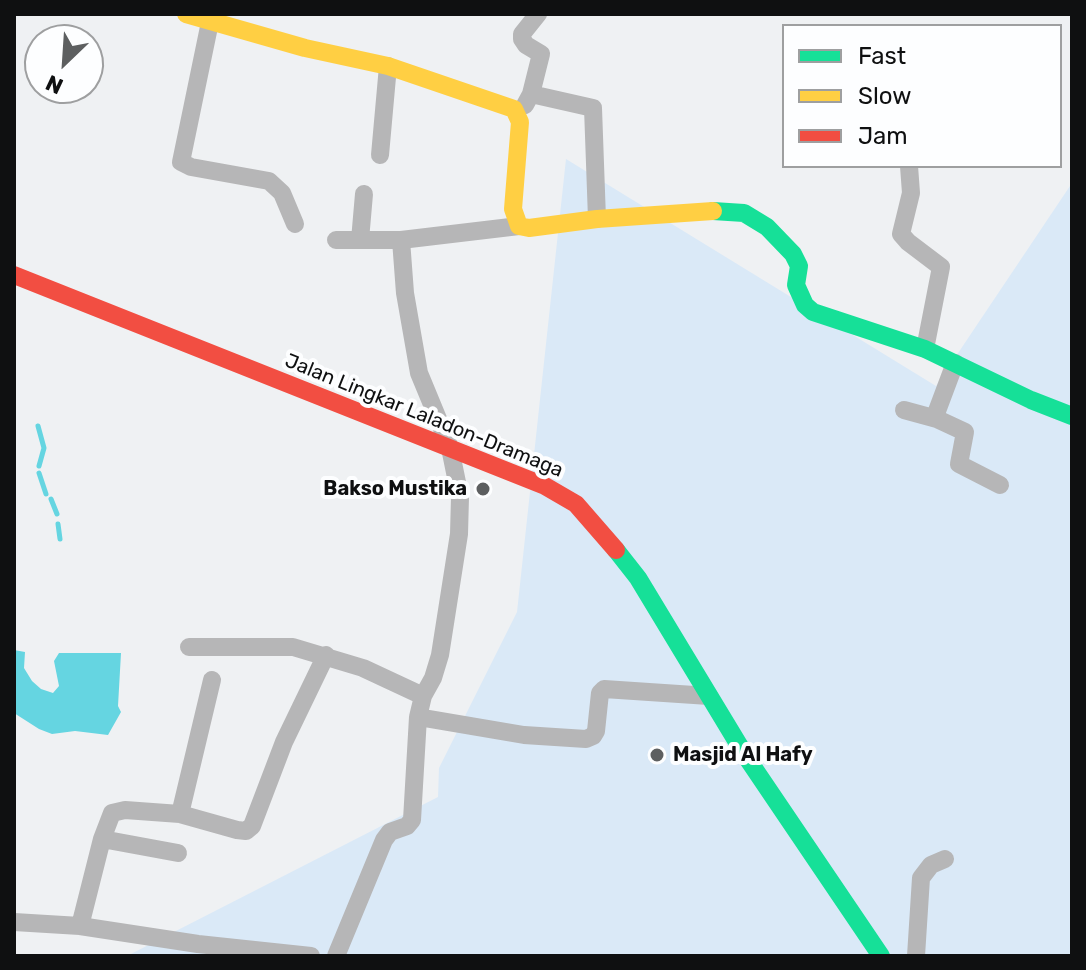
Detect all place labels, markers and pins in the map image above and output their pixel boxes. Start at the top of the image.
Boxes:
place label: Bakso Mustika [323,477,467,501]
marker: Bakso Mustika [474,480,492,498]
place label: Masjid Al Hafy [673,743,813,767]
marker: Masjid Al Hafy [648,746,666,764]

